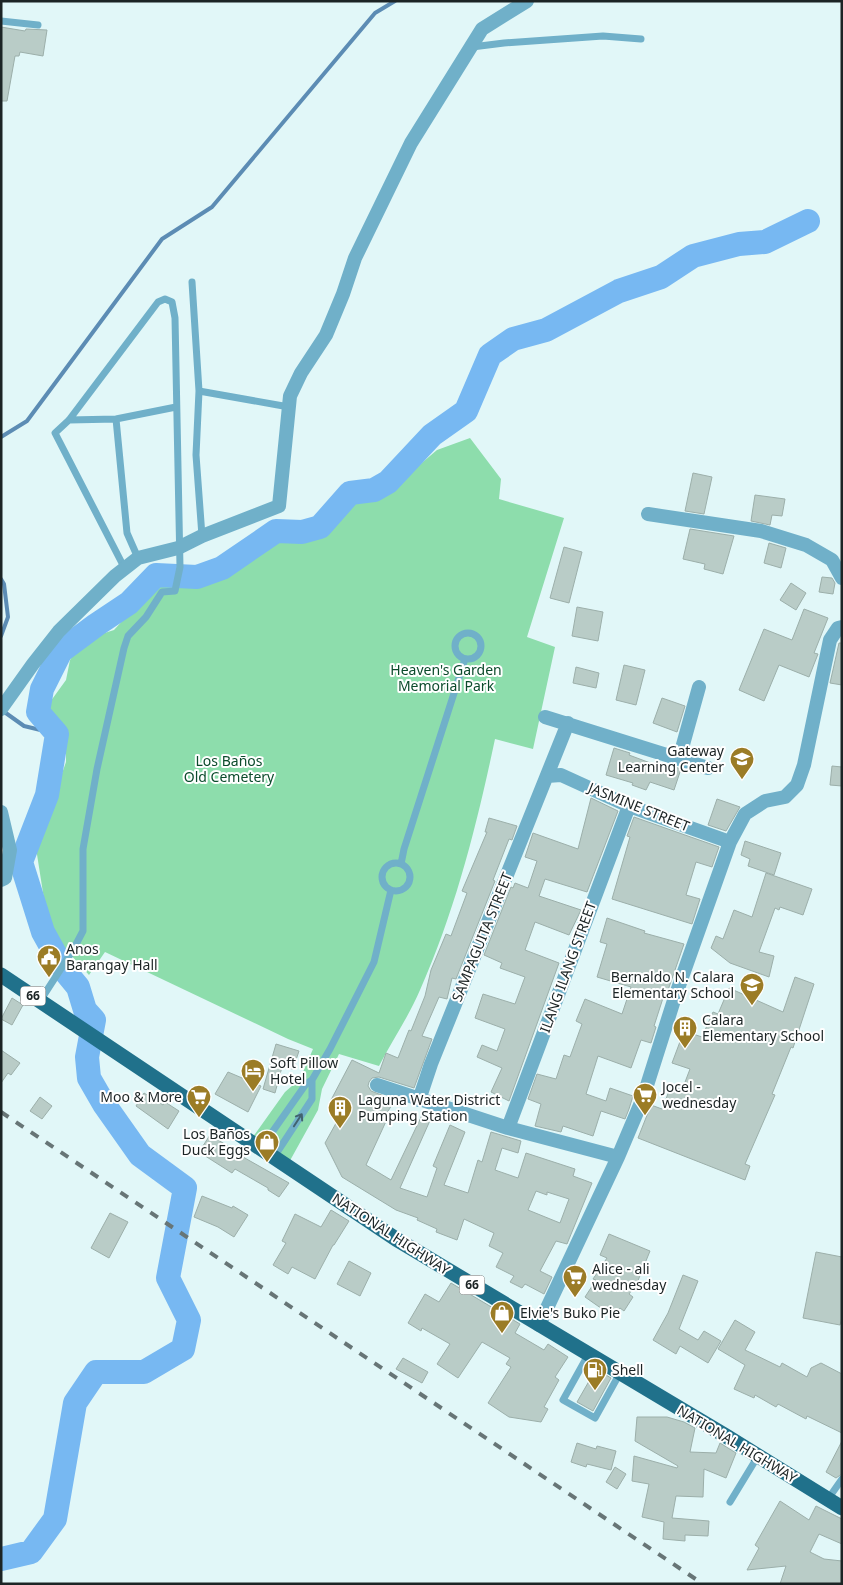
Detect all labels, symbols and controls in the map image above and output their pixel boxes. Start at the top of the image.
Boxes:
park label: Heaven's Garden Memorial Park [390,660,502,695]
place label: Gateway Learning Center [618,741,725,776]
school or university icon: Gateway Learning Center [729,746,755,780]
park label: Los Baños Old Cemetery [184,751,275,786]
street label: JASMINE STREET [584,777,693,836]
street label: SAMPAGUITA STREET [447,869,516,1004]
street label: ILANG ILANG STREET [535,898,600,1035]
place label: Anos Barangay Hall [66,939,158,974]
public building icon: Anos Barangay Hall [36,944,62,978]
place label: Bernaldo N. Calara Elementary School [611,967,734,1002]
school or university icon: Bernaldo N. Calara Elementary School [739,972,765,1006]
road number: 66 [20,986,46,1006]
place label: Calara Elementary School [702,1010,824,1045]
building icon: Calara Elementary School [672,1015,698,1049]
place label: Soft Pillow Hotel [270,1053,338,1088]
hotel icon: Soft Pillow Hotel [240,1058,266,1092]
place label: Jocel - wednesday [660,1077,737,1112]
supermarket icon: Jocel - wednesday [632,1082,658,1116]
supermarket icon: Moo & More [186,1084,212,1118]
place label: Moo & More [100,1087,182,1106]
place label: Laguna Water District Pumping Station [358,1090,500,1125]
building icon: Laguna Water District Pumping Station [327,1095,353,1129]
one-way arrow [294,1114,304,1128]
place label: Los Baños Duck Eggs [182,1124,250,1159]
shop icon: Los Baños Duck Eggs [254,1129,280,1163]
street label: NATIONAL HIGHWAY [329,1188,454,1279]
place label: Alice - ali wednesday [592,1259,667,1294]
supermarket icon: Alice - ali wednesday [562,1264,588,1298]
road number: 66 [460,1276,484,1294]
shop icon: Elvie's Buko Pie [489,1300,515,1334]
place label: Elvie's Buko Pie [520,1303,620,1322]
fuel station icon: Shell [582,1357,608,1391]
place label: Shell [612,1360,643,1379]
street label: NATIONAL HIGHWAY [674,1400,801,1487]

